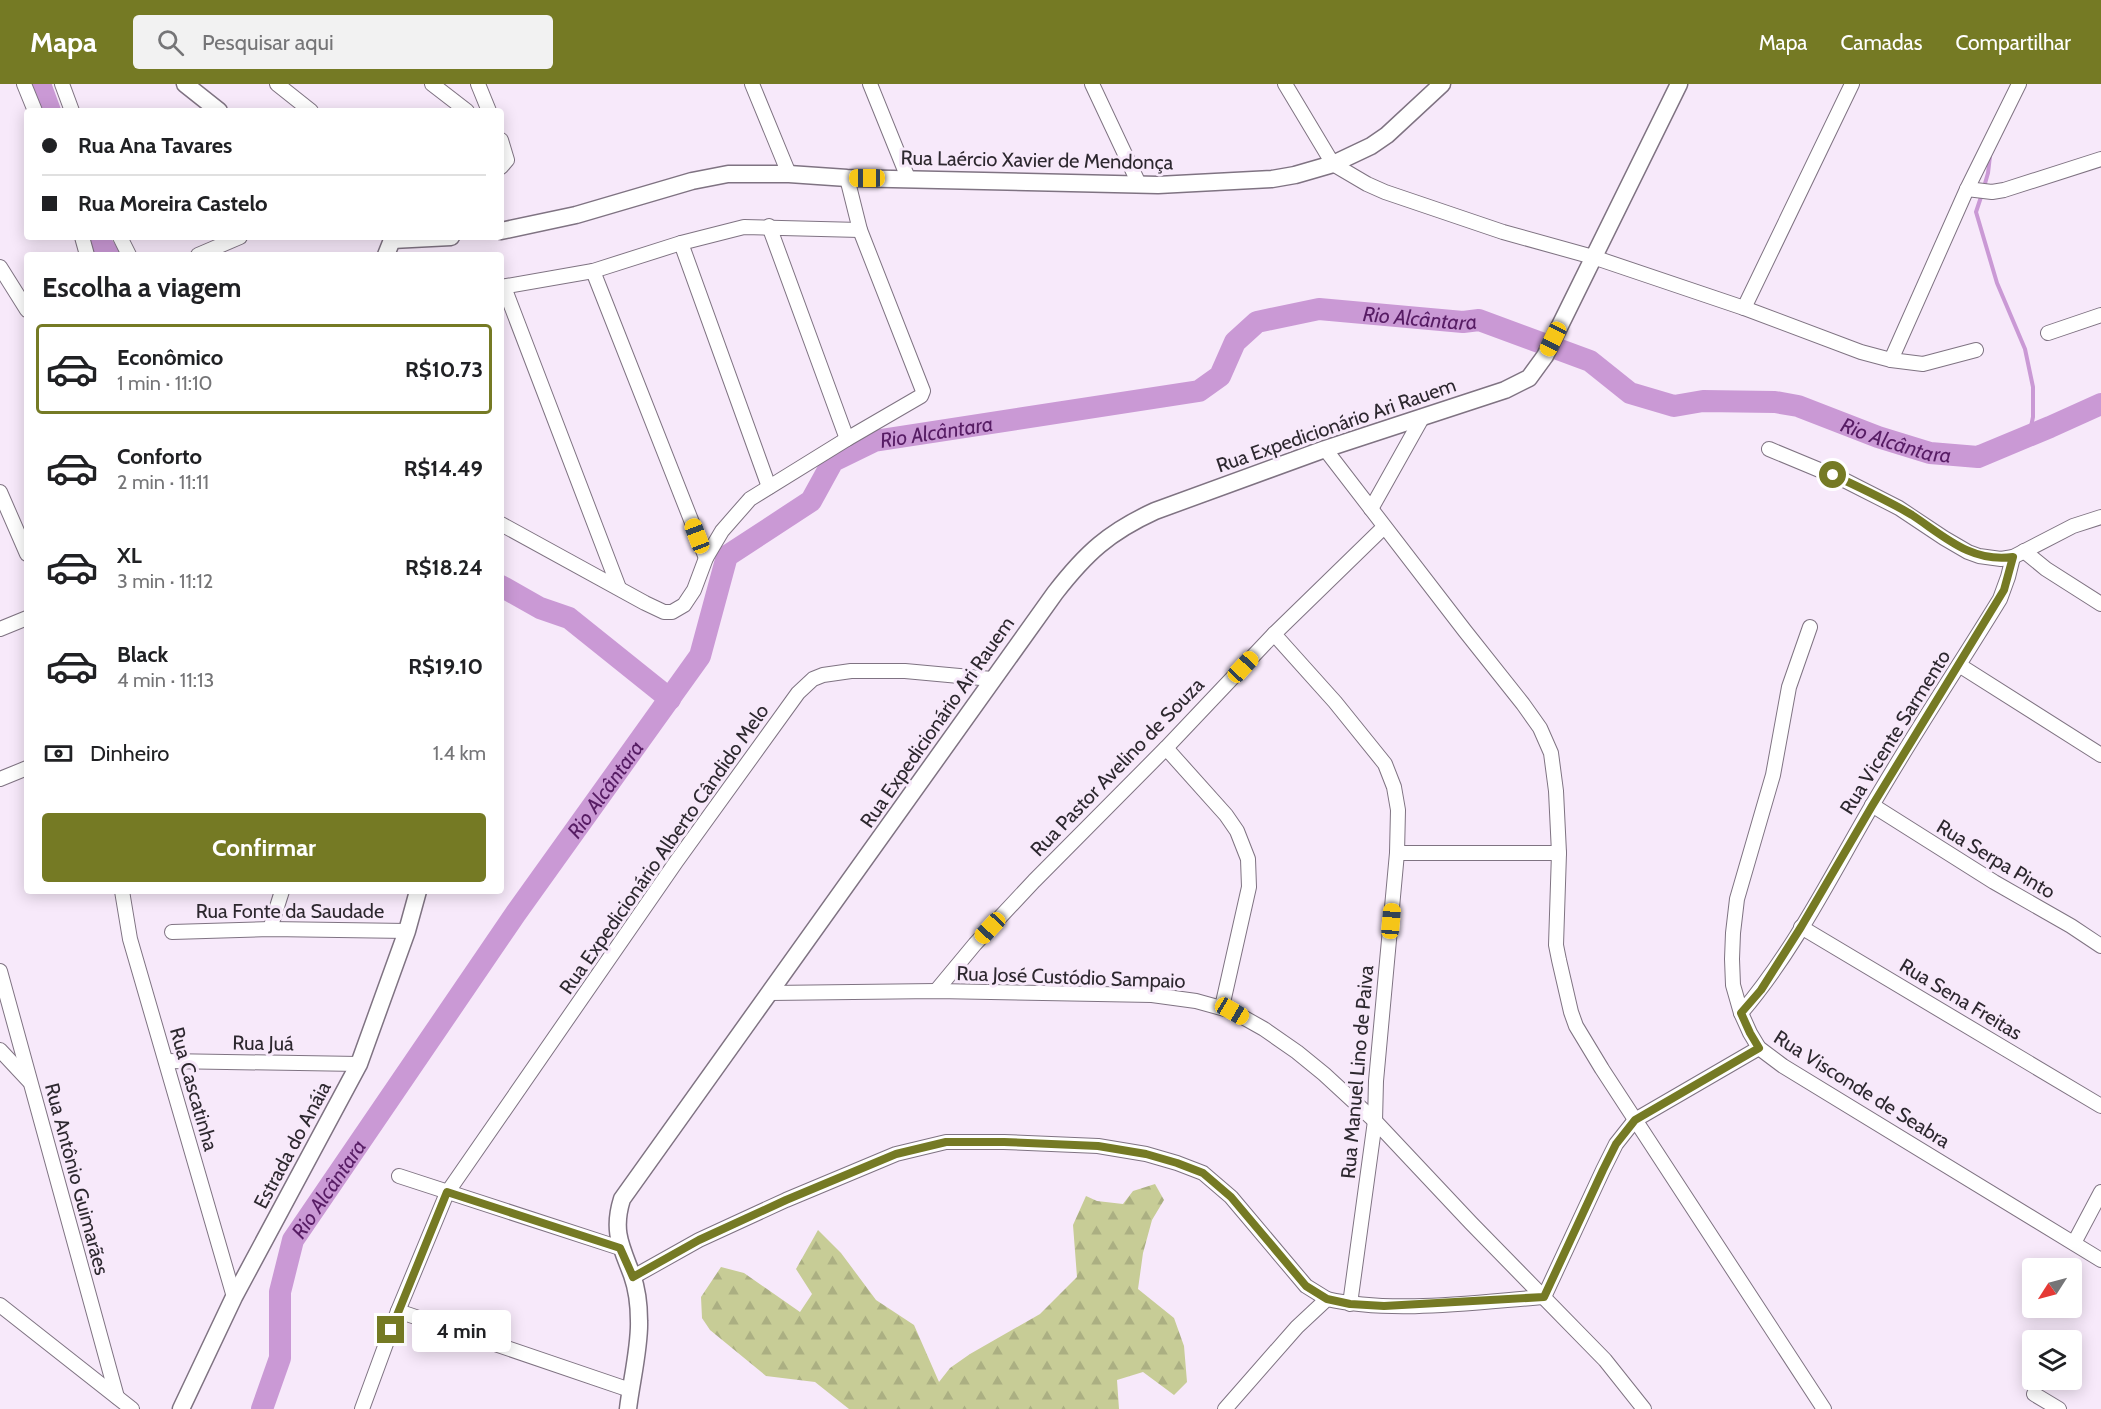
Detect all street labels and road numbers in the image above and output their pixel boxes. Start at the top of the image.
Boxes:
street label: Rua Laércio Xavier de Mendonça [901,146,1174,174]
street label: Rua Expedicionário Ari Rauem [1213,373,1459,477]
street label: Rua Expedicionário Ari Rauem [855,612,1019,832]
street label: Rua Vicente Sarmento [1835,645,1955,819]
street label: Rua Pastor Avelino de Souza [1025,672,1209,861]
street label: Rua Expedicionário Alberto Cândido Melo [554,699,774,999]
street label: Rua Serpa Pinto [1932,814,2060,904]
street label: Rua Fonte da Saudade [196,899,384,923]
street label: Rua Sena Freitas [1896,953,2026,1045]
street label: Rua José Custódio Sampaio [956,961,1186,993]
street label: Rua Manuel Lino de Paiva [1336,964,1378,1180]
street label: Rua Cascatinha [165,1024,223,1154]
street label: Rua Visconde de Seabra [1769,1025,1955,1153]
street label: Rua Juá [232,1030,294,1056]
street label: Estrada do Anáia [248,1077,336,1213]
street label: Rua Antônio Guimarães [40,1080,114,1278]

